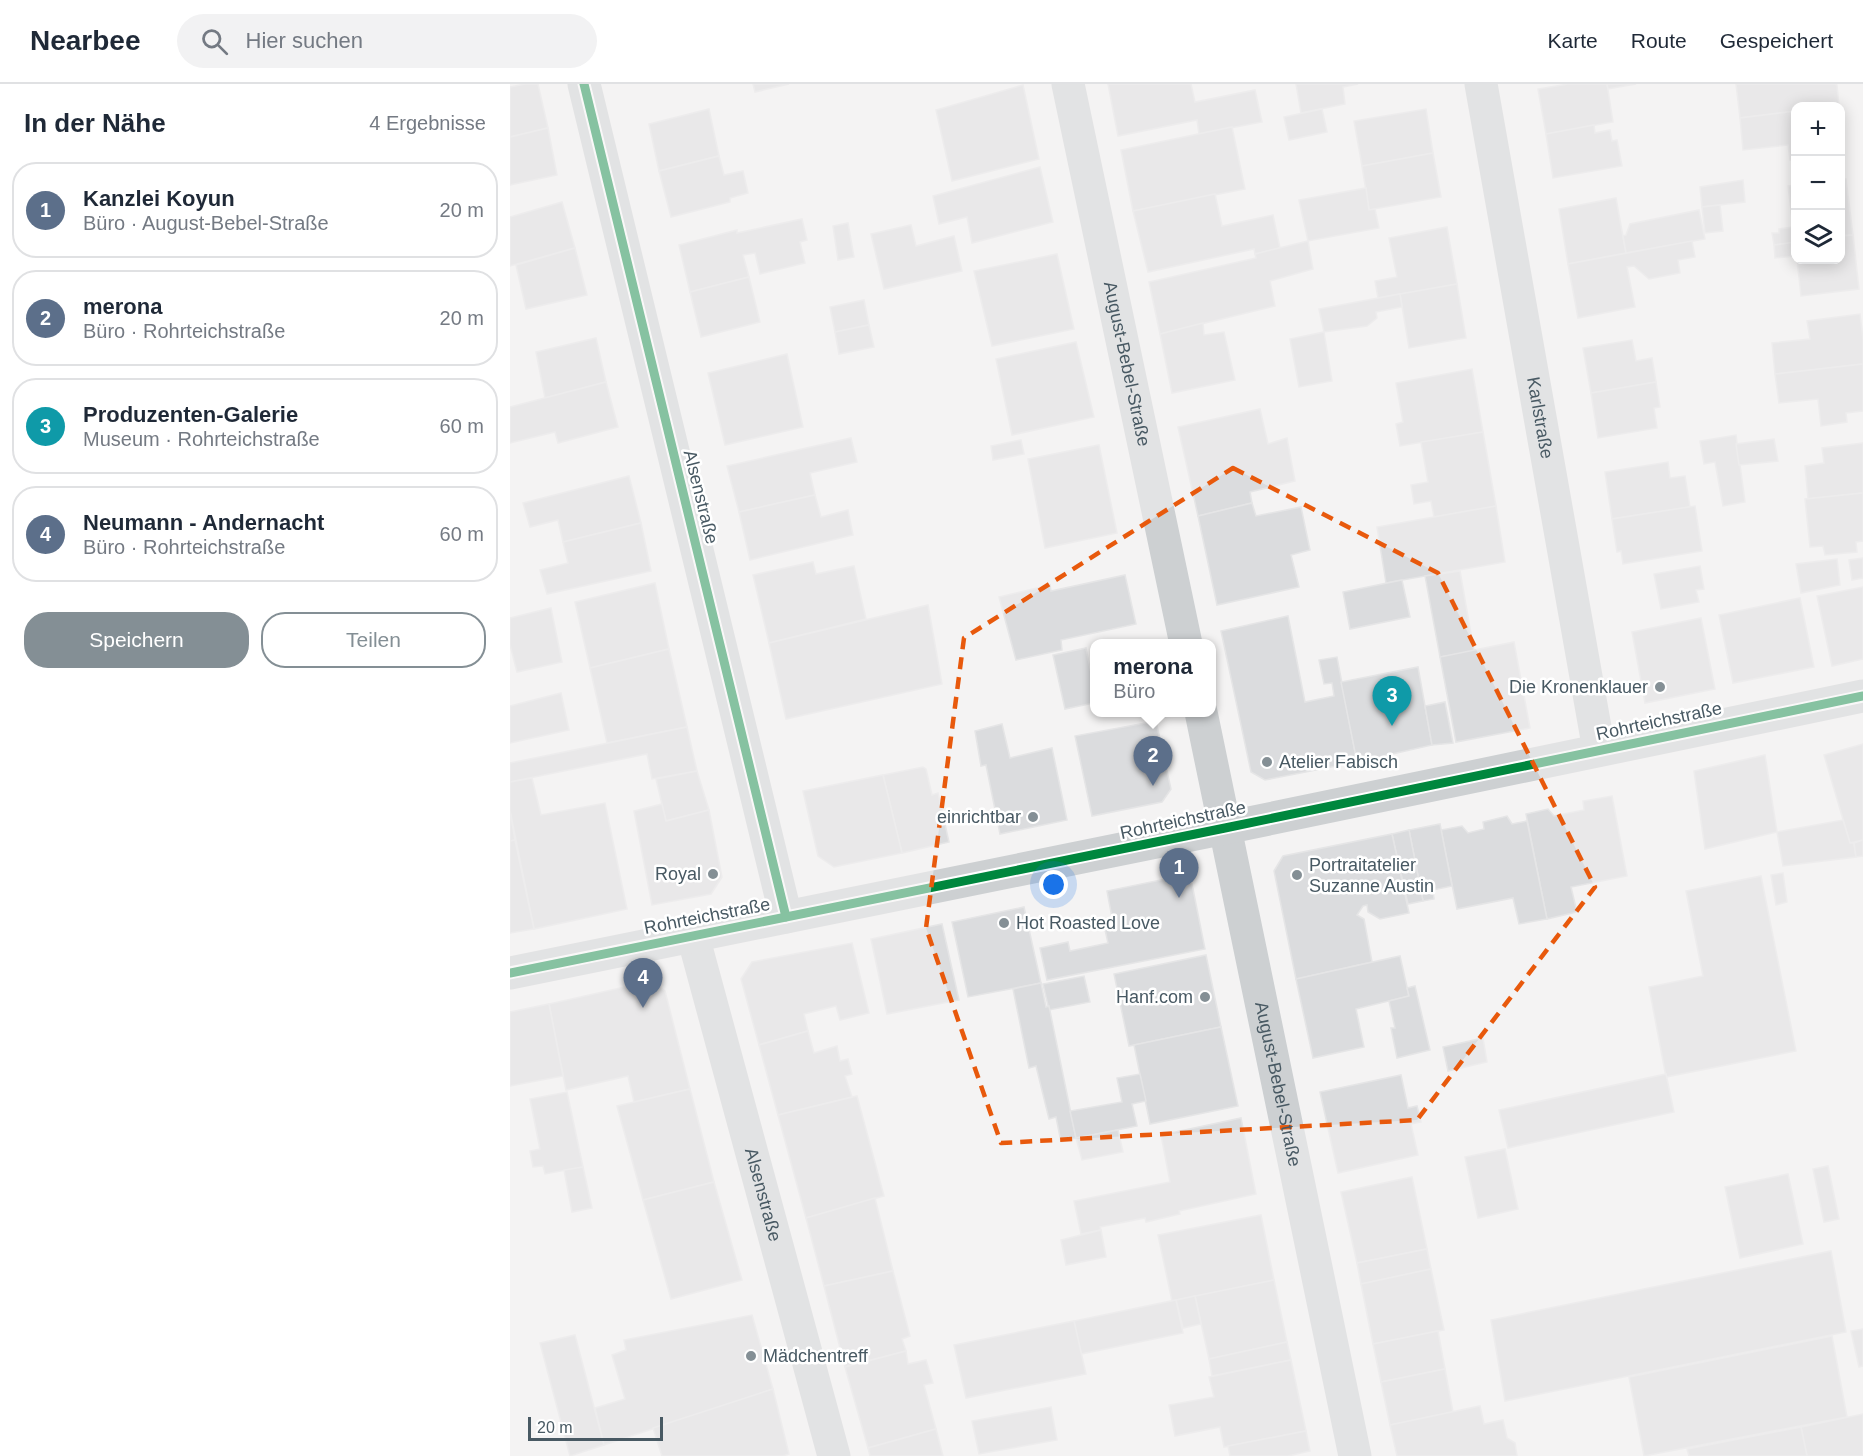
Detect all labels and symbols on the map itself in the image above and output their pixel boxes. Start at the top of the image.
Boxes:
street label: August-Bebel-Straße [1100,279,1154,448]
street label: Karlstraße [1523,375,1557,460]
street label: Alsenstraße [680,448,722,546]
pin: 3 [1372,676,1412,726]
place label: Die Kronenklauer [1509,677,1648,697]
marker: Die Kronenklauer [1653,680,1667,694]
street label: Rohrteichstraße [1594,698,1724,744]
pin: 2 [1134,736,1172,786]
place label: Atelier Fabisch [1279,752,1398,772]
marker: Atelier Fabisch [1260,755,1274,769]
street label: Rohrteichstraße [1118,797,1248,843]
place label: einrichtbar [937,807,1021,827]
marker: einrichtbar [1026,810,1040,824]
pin: 1 [1160,848,1198,898]
place label: Portraitatelier Suzanne Austin [1309,855,1434,896]
place label: Royal [655,864,701,884]
marker: Royal [706,867,720,881]
marker: Portraitatelier Suzanne Austin [1290,868,1304,882]
your location [1039,870,1068,899]
street label: Rohrteichstraße [642,894,772,938]
place label: Hot Roasted Love [1016,913,1160,933]
marker: Hot Roasted Love [997,916,1011,930]
pin: 4 [624,958,662,1008]
place label: Hanf.com [1116,987,1193,1007]
marker: Hanf.com [1198,990,1212,1004]
street label: August-Bebel-Straße [1251,1000,1305,1168]
street label: Alsenstraße [741,1146,785,1244]
place label: Mädchentreff [763,1346,869,1366]
marker: Mädchentreff [744,1349,758,1363]
scale bar [528,1414,663,1442]

